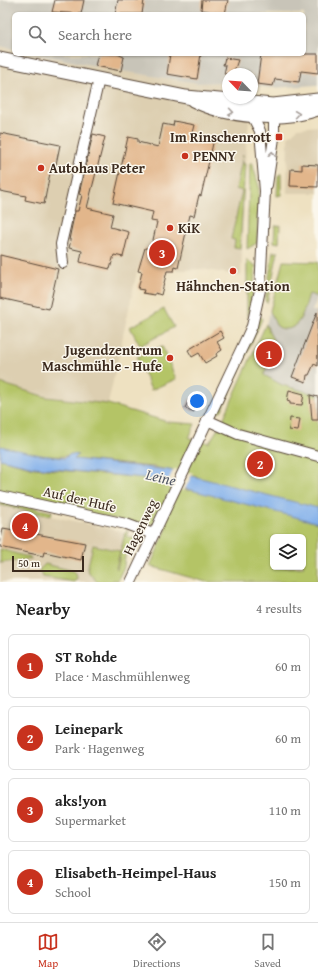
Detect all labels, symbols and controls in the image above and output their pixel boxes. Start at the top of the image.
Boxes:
search box [12,12,306,56]
icon: search [26,23,48,45]
text: Search here [58,24,132,45]
north arrow [222,68,258,104]
one-way arrow [228,107,234,116]
one-way arrow [294,110,300,119]
place label: Im Rinschenrott [170,127,272,147]
marker: Im Rinschenrott [274,132,284,142]
place label: PENNY [193,146,236,166]
marker: PENNY [180,151,190,161]
one-way arrow [267,151,276,157]
place label: Autohaus Peter [49,158,146,178]
marker: Autohaus Peter [36,163,46,173]
place label: KiK [178,218,200,238]
marker: KiK [165,223,175,233]
pin: 3 [149,238,175,268]
marker: Hähnchen-Station [228,266,238,276]
place label: Hähnchen-Station [176,276,290,296]
pin: 1 [256,339,282,369]
place label: Jugendzentrum Maschmühle - Hufe [42,340,162,376]
marker: Jugendzentrum Maschmühle - Hufe [165,353,175,363]
your location [187,391,207,411]
pin: 2 [247,449,273,479]
water label: Leine [143,463,178,491]
street label: Auf der Hufe [41,481,119,517]
street label: Hagenweg [118,495,162,559]
pin: 4 [12,511,38,541]
map controls [270,534,306,570]
button: layers [270,534,306,570]
scale bar [12,554,84,573]
text: 50 m [18,555,40,571]
text: Nearby [16,596,70,621]
text: 4 results [256,599,302,618]
text: ST Rohde [55,646,117,667]
text: 1 [27,657,33,676]
text: 60 m [275,657,301,676]
text: Place · Maschmühlenweg [55,667,190,686]
text: Leinepark [55,718,123,739]
text: 2 [27,729,33,748]
text: 60 m [275,729,301,748]
text: Park · Hagenweg [55,739,144,758]
text: aks!yon [55,790,107,811]
text: 3 [27,801,33,820]
text: 110 m [269,801,301,820]
text: Supermarket [55,811,126,830]
text: Elisabeth-Heimpel-Haus [55,862,216,883]
text: 4 [27,873,33,892]
text: 150 m [269,873,301,892]
text: School [55,883,91,902]
tab: Map [37,931,59,971]
tab: Directions [133,931,180,971]
tab: Saved [254,931,281,971]

